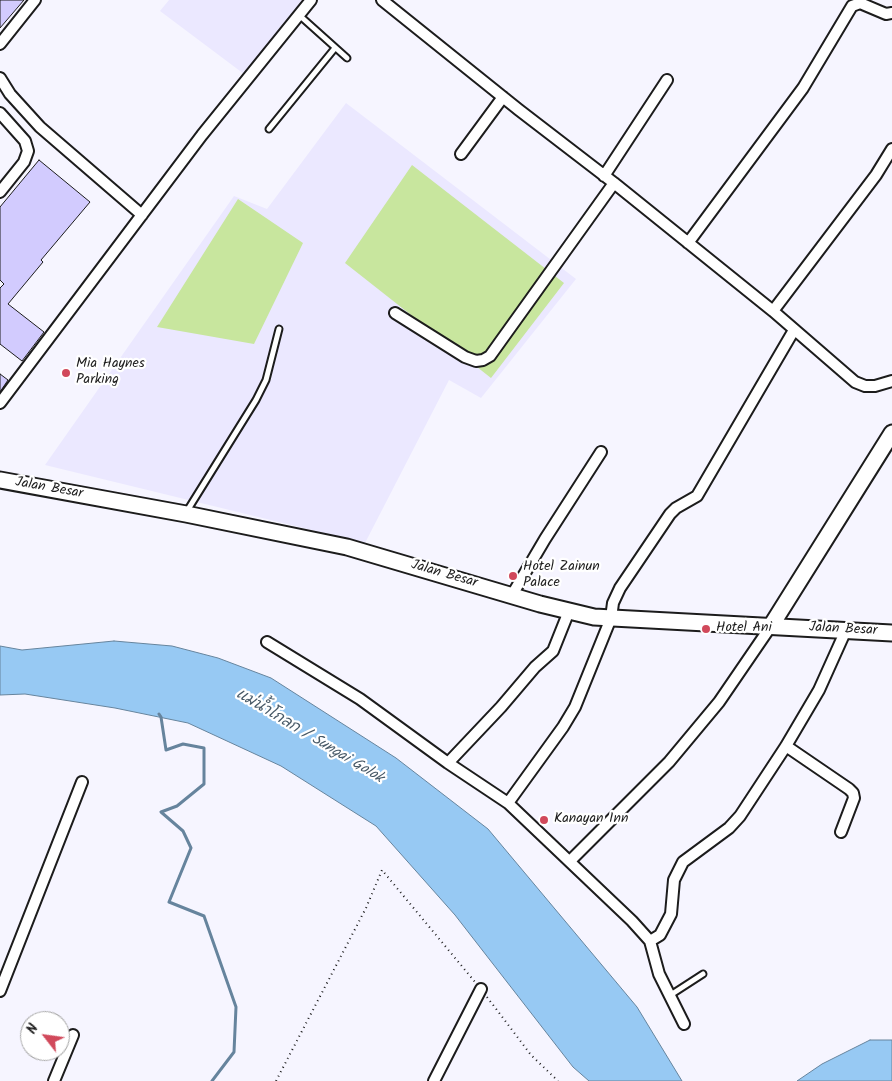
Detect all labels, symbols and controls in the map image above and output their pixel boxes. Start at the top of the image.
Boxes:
place label: Mia Haynes Parking [76,357,145,390]
marker: Mia Haynes Parking [60,367,72,379]
street label: Jalan Besar [14,475,84,503]
street label: Jalan Besar [409,557,479,593]
place label: Hotel Zainun Palace [523,560,600,592]
marker: Hotel Zainun Palace [507,570,519,582]
street label: Jalan Besar [808,620,878,640]
place label: Hotel Ani [716,621,772,637]
marker: Hotel Ani [700,623,712,635]
water label: แม่น้ำโกลก / Sungai Golok [232,686,386,788]
place label: Kanayan Inn [554,812,628,828]
marker: Kanayan Inn [538,814,550,826]
north arrow [20,1011,70,1061]
text: N [21,1020,45,1038]

